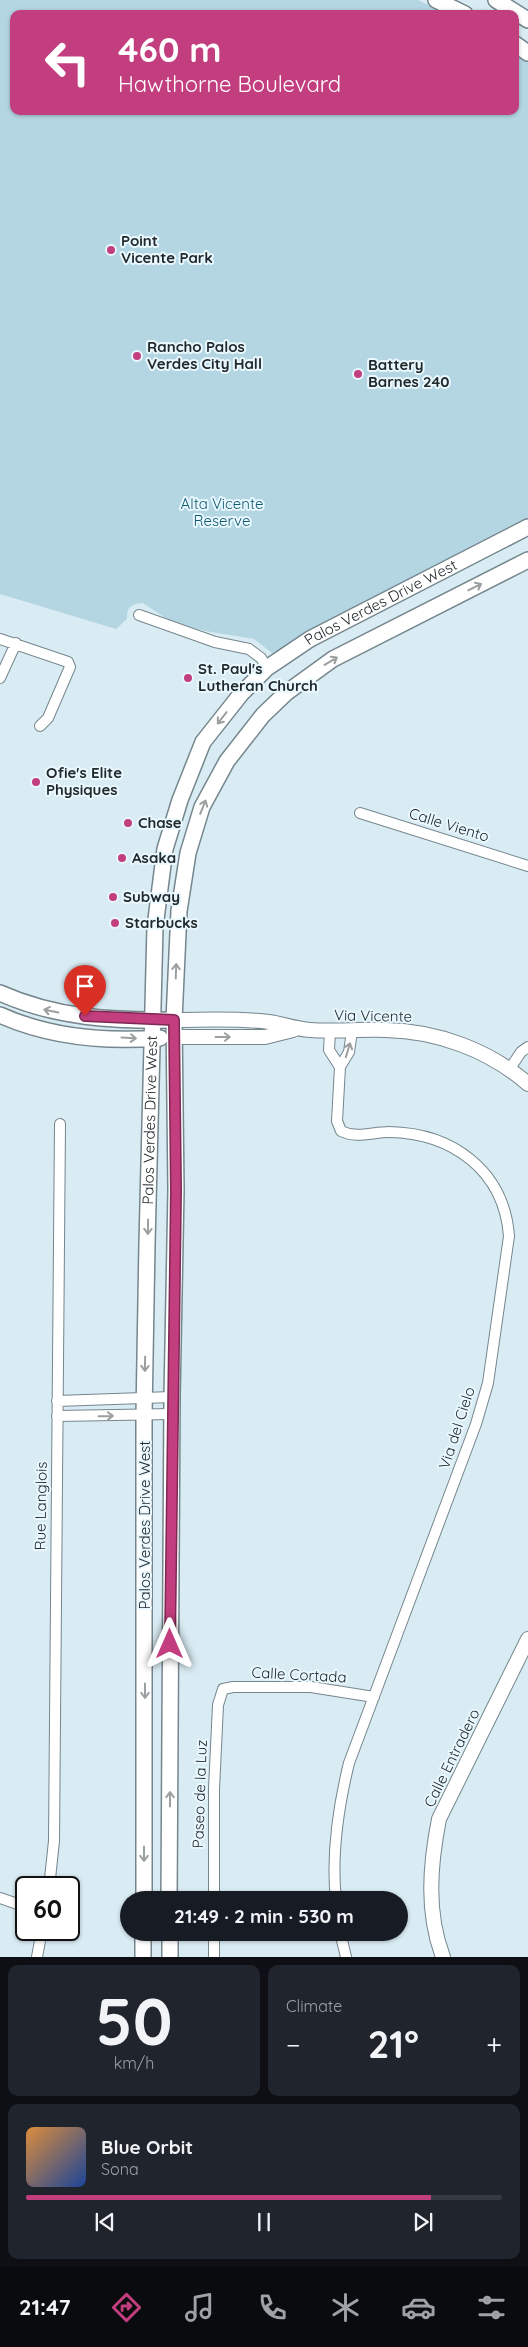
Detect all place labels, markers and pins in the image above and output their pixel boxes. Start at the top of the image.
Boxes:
place label: Point Vicente Park [121,231,213,267]
marker: Point Vicente Park [105,244,117,256]
place label: Rancho Palos Verdes City Hall [147,337,262,373]
marker: Rancho Palos Verdes City Hall [131,350,143,362]
place label: Battery Barnes 240 [368,355,450,391]
marker: Battery Barnes 240 [352,368,364,380]
place label: St. Paul's Lutheran Church [198,659,318,695]
marker: St. Paul's Lutheran Church [182,672,194,684]
place label: Ofie's Elite Physiques [46,763,122,799]
marker: Ofie's Elite Physiques [30,776,42,788]
place label: Chase [138,813,182,832]
marker: Chase [122,817,134,829]
place label: Asaka [132,848,176,867]
marker: Asaka [116,852,128,864]
place label: Subway [123,887,180,906]
marker: Subway [107,891,119,903]
place label: Starbucks [125,913,198,932]
marker: Starbucks [109,917,121,929]
pin [64,965,106,1016]

